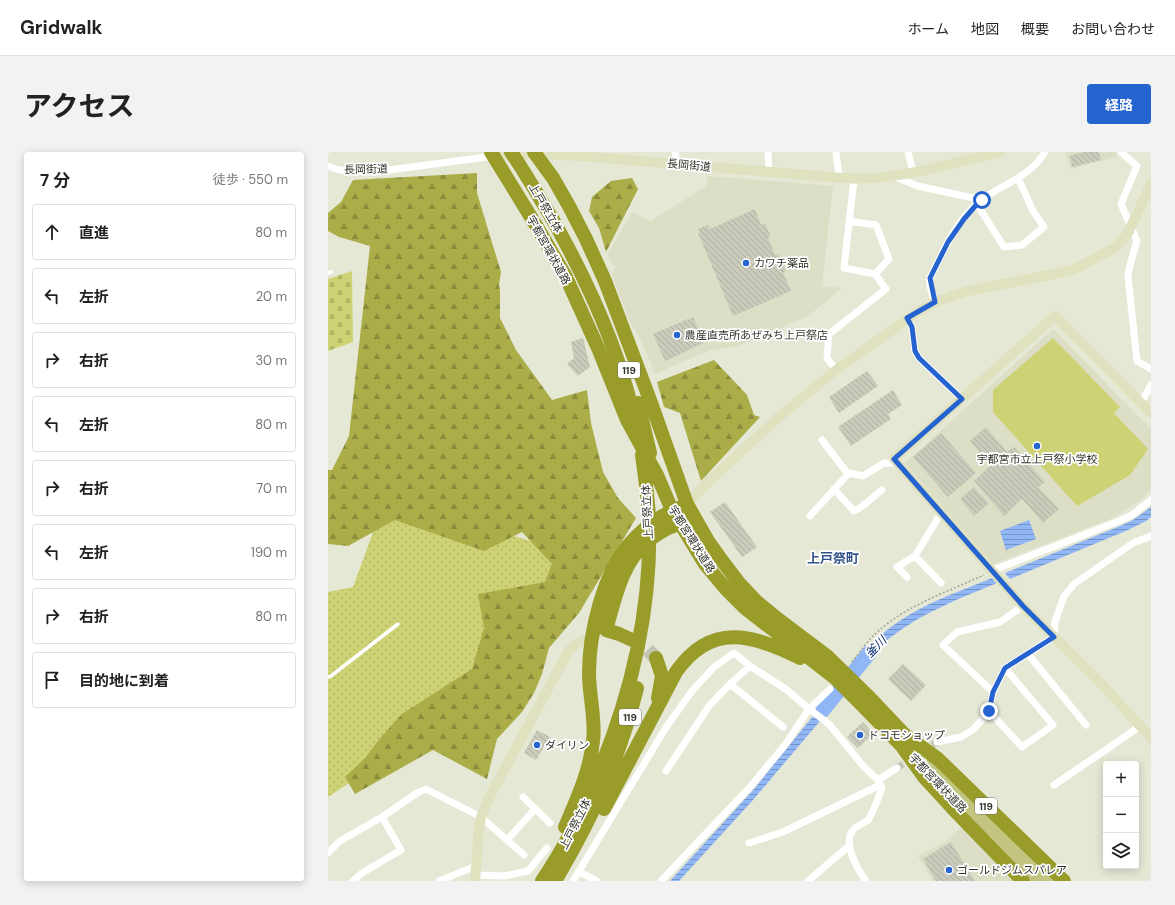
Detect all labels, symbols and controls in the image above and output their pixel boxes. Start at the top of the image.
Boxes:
text: Gridwalk [20,15,102,40]
text: ホーム [907,20,949,38]
text: 地図 [971,20,999,38]
text: 概要 [1021,20,1049,38]
text: お問い合わせ [1071,20,1155,38]
button: 経路 [1087,84,1151,124]
text: アクセス [24,88,135,125]
street label: 長岡街道 [666,156,712,174]
street label: 長岡街道 [344,162,388,176]
text: 7 分 [40,169,70,191]
text: 徒歩 · 550 m [213,171,288,188]
street label: 上戸祭立体 [526,181,566,236]
route start [973,191,991,209]
street label: 宇都宮環状道路 [524,213,574,287]
icon: ahead [41,221,63,243]
text: 直進 [79,223,109,243]
text: 80 m [255,224,287,241]
place label: カワチ薬品 [754,256,809,270]
marker: カワチ薬品 [741,258,751,268]
icon: left [41,285,63,307]
text: 左折 [79,287,109,307]
text: 20 m [256,288,287,305]
place label: 農産直売所あぜみち上戸祭店 [685,328,828,342]
marker: 農産直売所あぜみち上戸祭店 [672,330,682,340]
icon: right [41,349,63,371]
text: 右折 [79,351,109,371]
text: 30 m [255,352,287,369]
road number: 119 [618,362,640,378]
icon: left [41,413,63,435]
text: 左折 [79,415,109,435]
text: 80 m [255,416,287,433]
marker: 宇都宮市立上戸祭小学校 [1032,441,1042,451]
place label: 宇都宮市立上戸祭小学校 [977,452,1098,466]
icon: right [41,477,63,499]
text: 右折 [79,479,109,499]
text: 70 m [256,480,287,497]
street label: 上戸祭立体 [639,483,655,540]
street label: 宇都宮環状道路 [666,503,718,575]
icon: left [41,541,63,563]
text: 左折 [79,543,109,563]
text: 190 m [251,544,287,561]
district label: 上戸祭町 [807,550,859,567]
icon: right [41,605,63,627]
text: 右折 [79,607,109,627]
text: 80 m [255,608,287,625]
water label: 釜川 [862,631,892,661]
icon: arrive [41,669,63,691]
text: 目的地に到着 [79,671,169,691]
route end [980,702,998,720]
road number: 119 [619,709,641,725]
place label: ドコモショップ [868,728,945,742]
marker: ドコモショップ [855,730,865,740]
place label: ダイリン [545,738,589,752]
marker: ダイリン [532,740,542,750]
street label: 宇都宮環状道路 [906,750,970,816]
map controls [1103,761,1139,869]
button: + [1103,761,1139,797]
street label: 上戸祭立体 [556,795,594,852]
button: − [1103,797,1139,833]
road number: 119 [975,798,997,814]
button: layers [1103,833,1139,869]
place label: ゴールドジムスパレア [957,863,1067,877]
marker: ゴールドジムスパレア [944,865,954,875]

